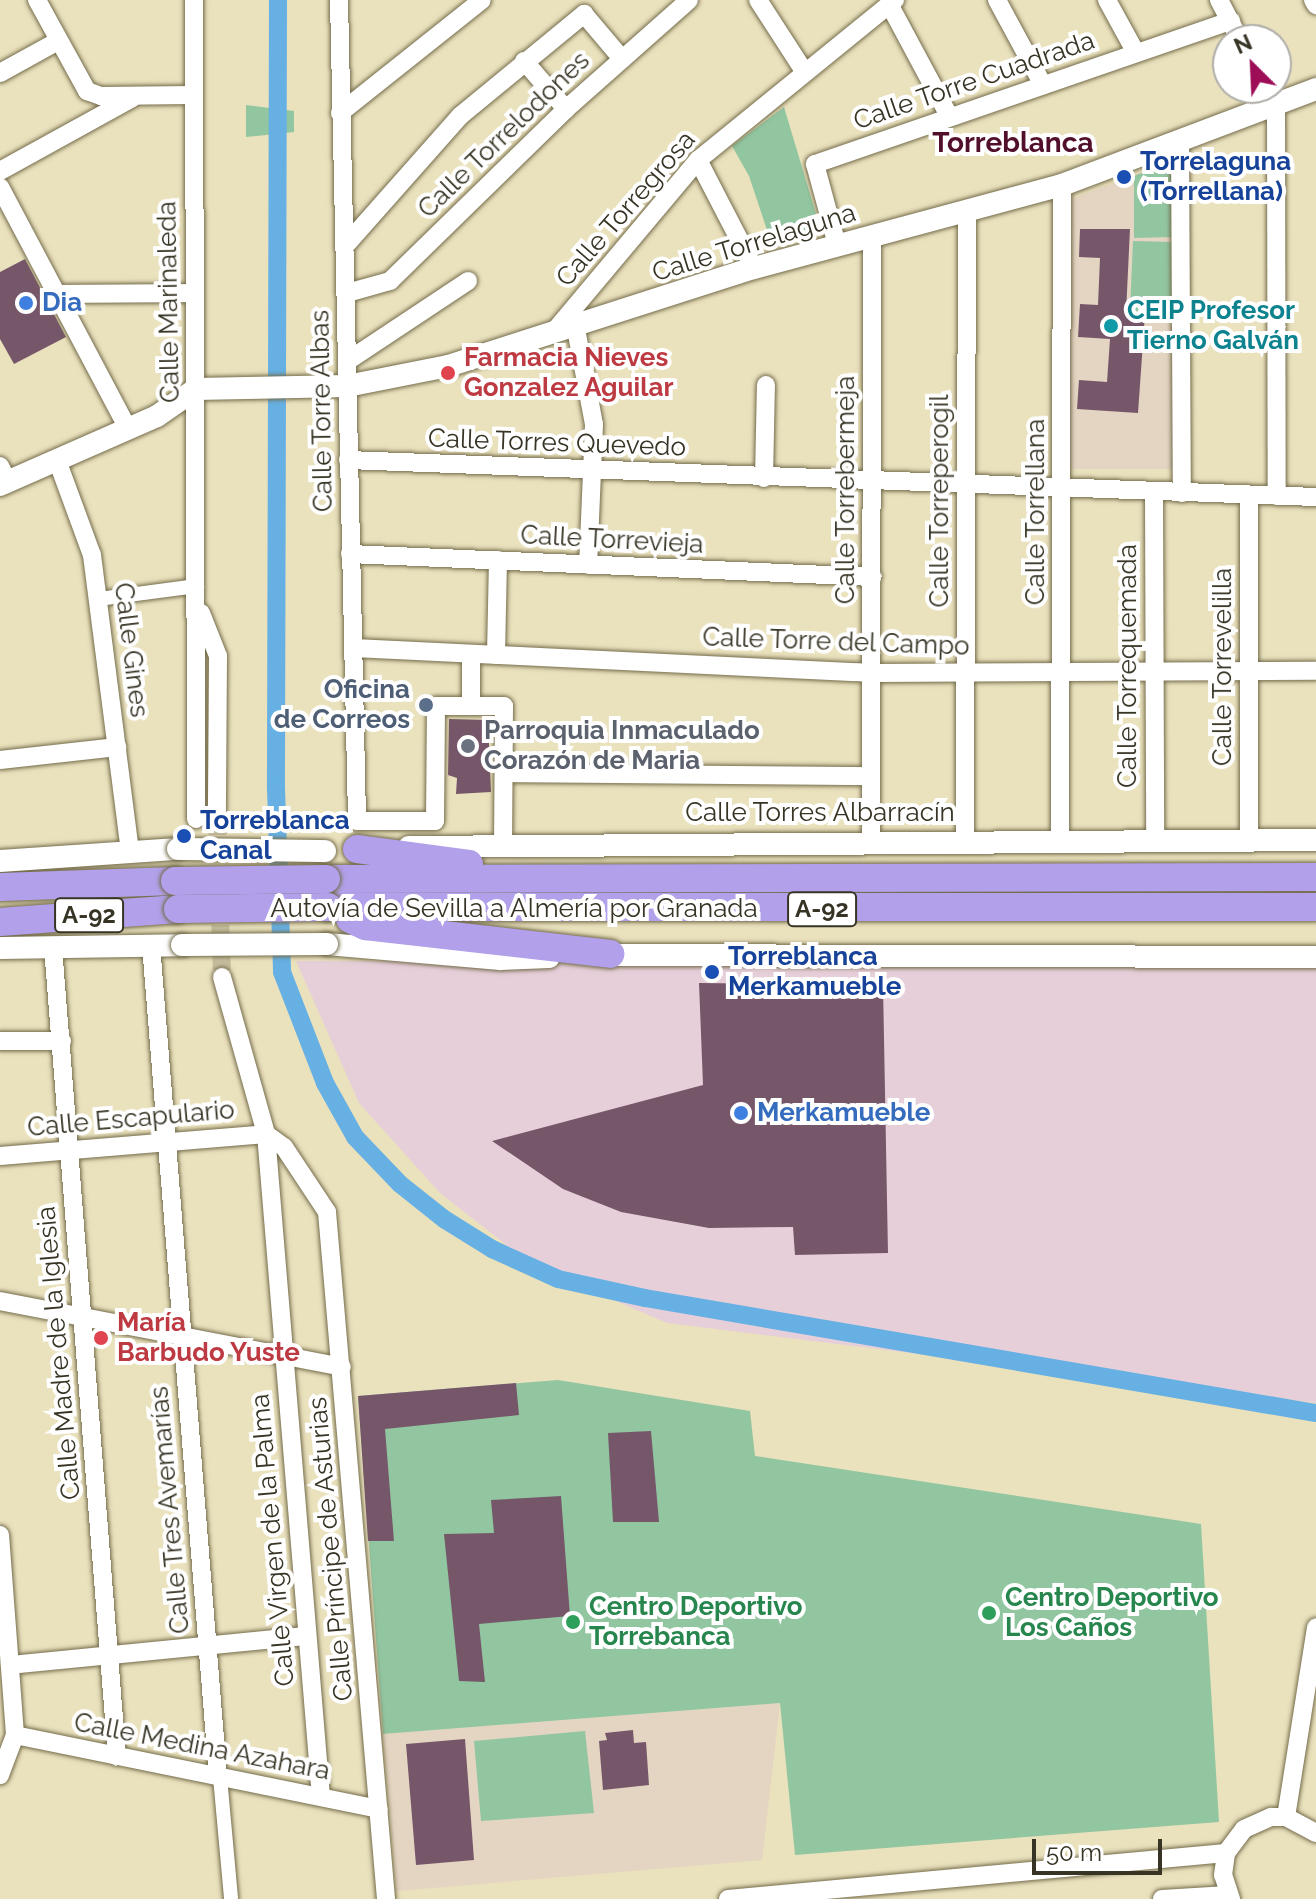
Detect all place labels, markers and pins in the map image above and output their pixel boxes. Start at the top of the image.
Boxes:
place label: Torrelaguna (Torrellana) [1140,146,1291,208]
marker: Torrelaguna (Torrellana) [1115,168,1133,186]
place label: Dia [42,287,82,319]
marker: Dia [17,294,35,312]
place label: CEIP Profesor Tierno Galván [1127,295,1299,356]
marker: CEIP Profesor Tierno Galván [1102,317,1120,335]
place label: Farmacia Nieves Gonzalez Aguilar [464,342,674,404]
marker: Farmacia Nieves Gonzalez Aguilar [439,364,457,382]
place label: Oficina de Correos [274,674,410,736]
marker: Oficina de Correos [417,696,435,714]
place label: Parroquia Inmaculado Corazón de Maria [484,715,760,776]
marker: Parroquia Inmaculado Corazón de Maria [459,737,477,755]
place label: Torreblanca Canal [200,805,350,866]
marker: Torreblanca Canal [175,827,193,845]
place label: Torreblanca Merkamueble [728,941,901,1002]
marker: Torreblanca Merkamueble [703,963,721,981]
place label: Merkamueble [757,1097,930,1129]
marker: Merkamueble [732,1104,750,1122]
place label: María Barbudo Yuste [117,1307,301,1368]
marker: María Barbudo Yuste [92,1329,110,1347]
place label: Centro Deportivo Los Caños [1005,1582,1219,1644]
place label: Centro Deportivo Torrebanca [589,1591,803,1652]
marker: Centro Deportivo Los Caños [980,1604,998,1622]
marker: Centro Deportivo Torrebanca [564,1613,582,1631]

